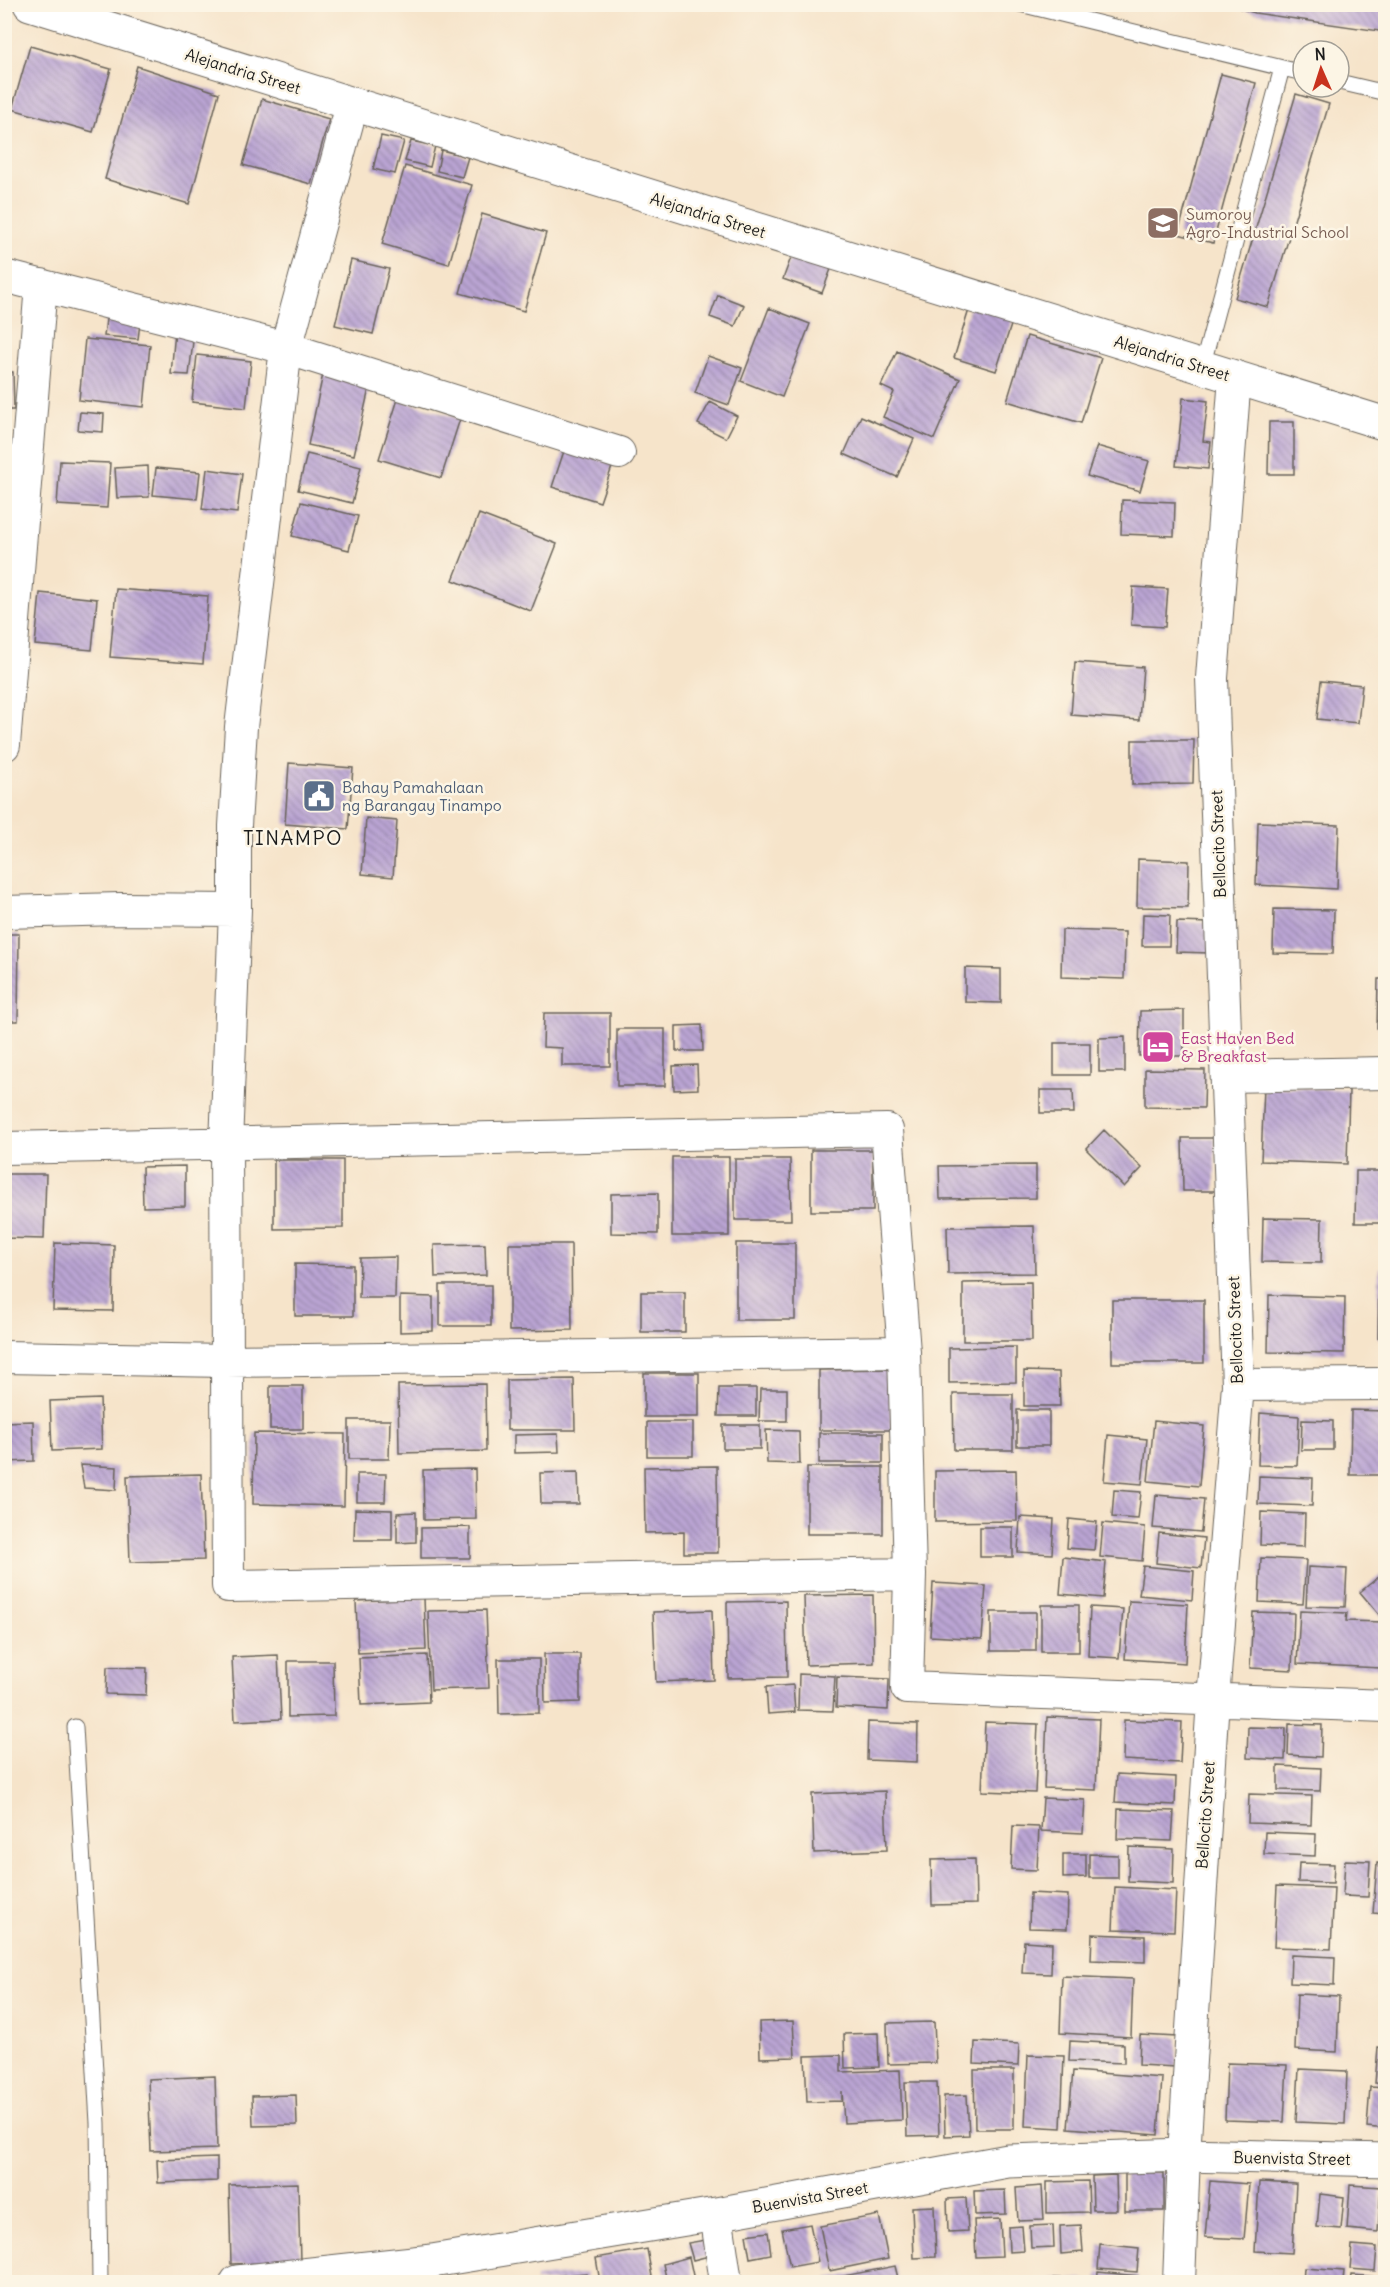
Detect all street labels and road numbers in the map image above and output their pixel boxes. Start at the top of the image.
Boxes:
street label: Alejandria Street [183,44,304,98]
street label: Alejandria Street [648,188,769,242]
street label: Alejandria Street [1112,331,1233,385]
street label: Bellocito Street [1206,789,1230,898]
street label: Bellocito Street [1223,1275,1247,1384]
street label: Bellocito Street [1191,1760,1219,1870]
street label: Buenvista Street [1233,2147,1351,2169]
street label: Buenvista Street [751,2177,870,2217]

